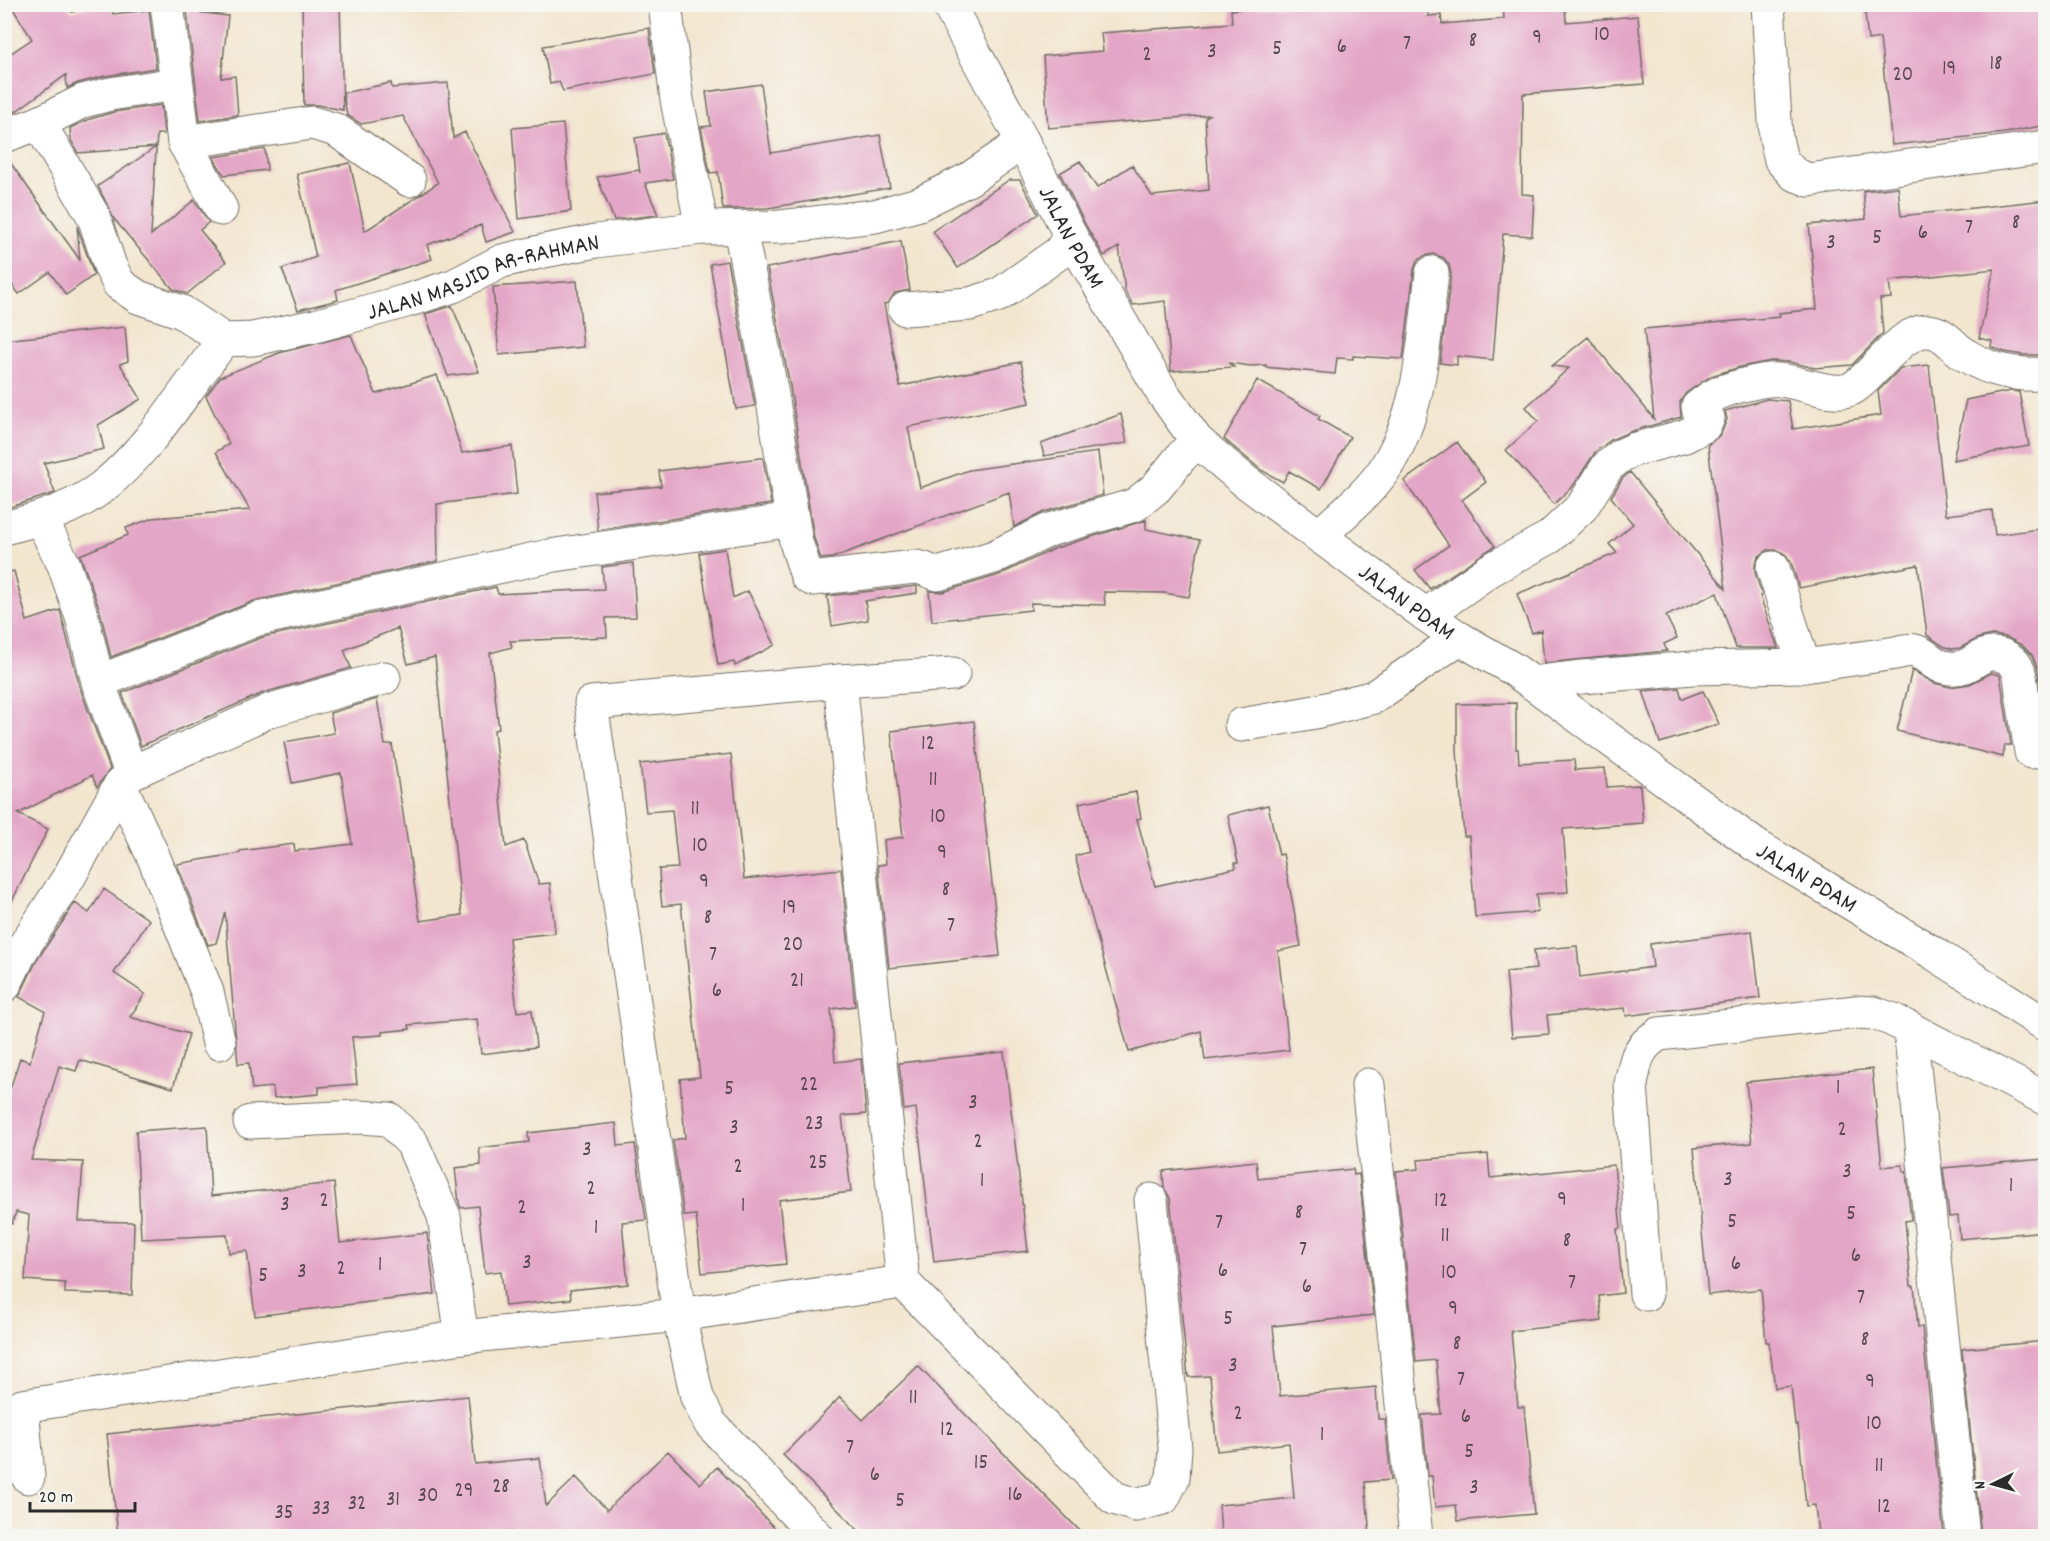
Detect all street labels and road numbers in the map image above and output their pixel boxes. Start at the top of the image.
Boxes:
street label: JALAN PDAM [1028,181,1112,296]
street label: JALAN MASJID AR-RAHMAN [364,227,602,331]
street label: JALAN PDAM [1350,557,1461,650]
street label: JALAN PDAM [1749,836,1863,923]

